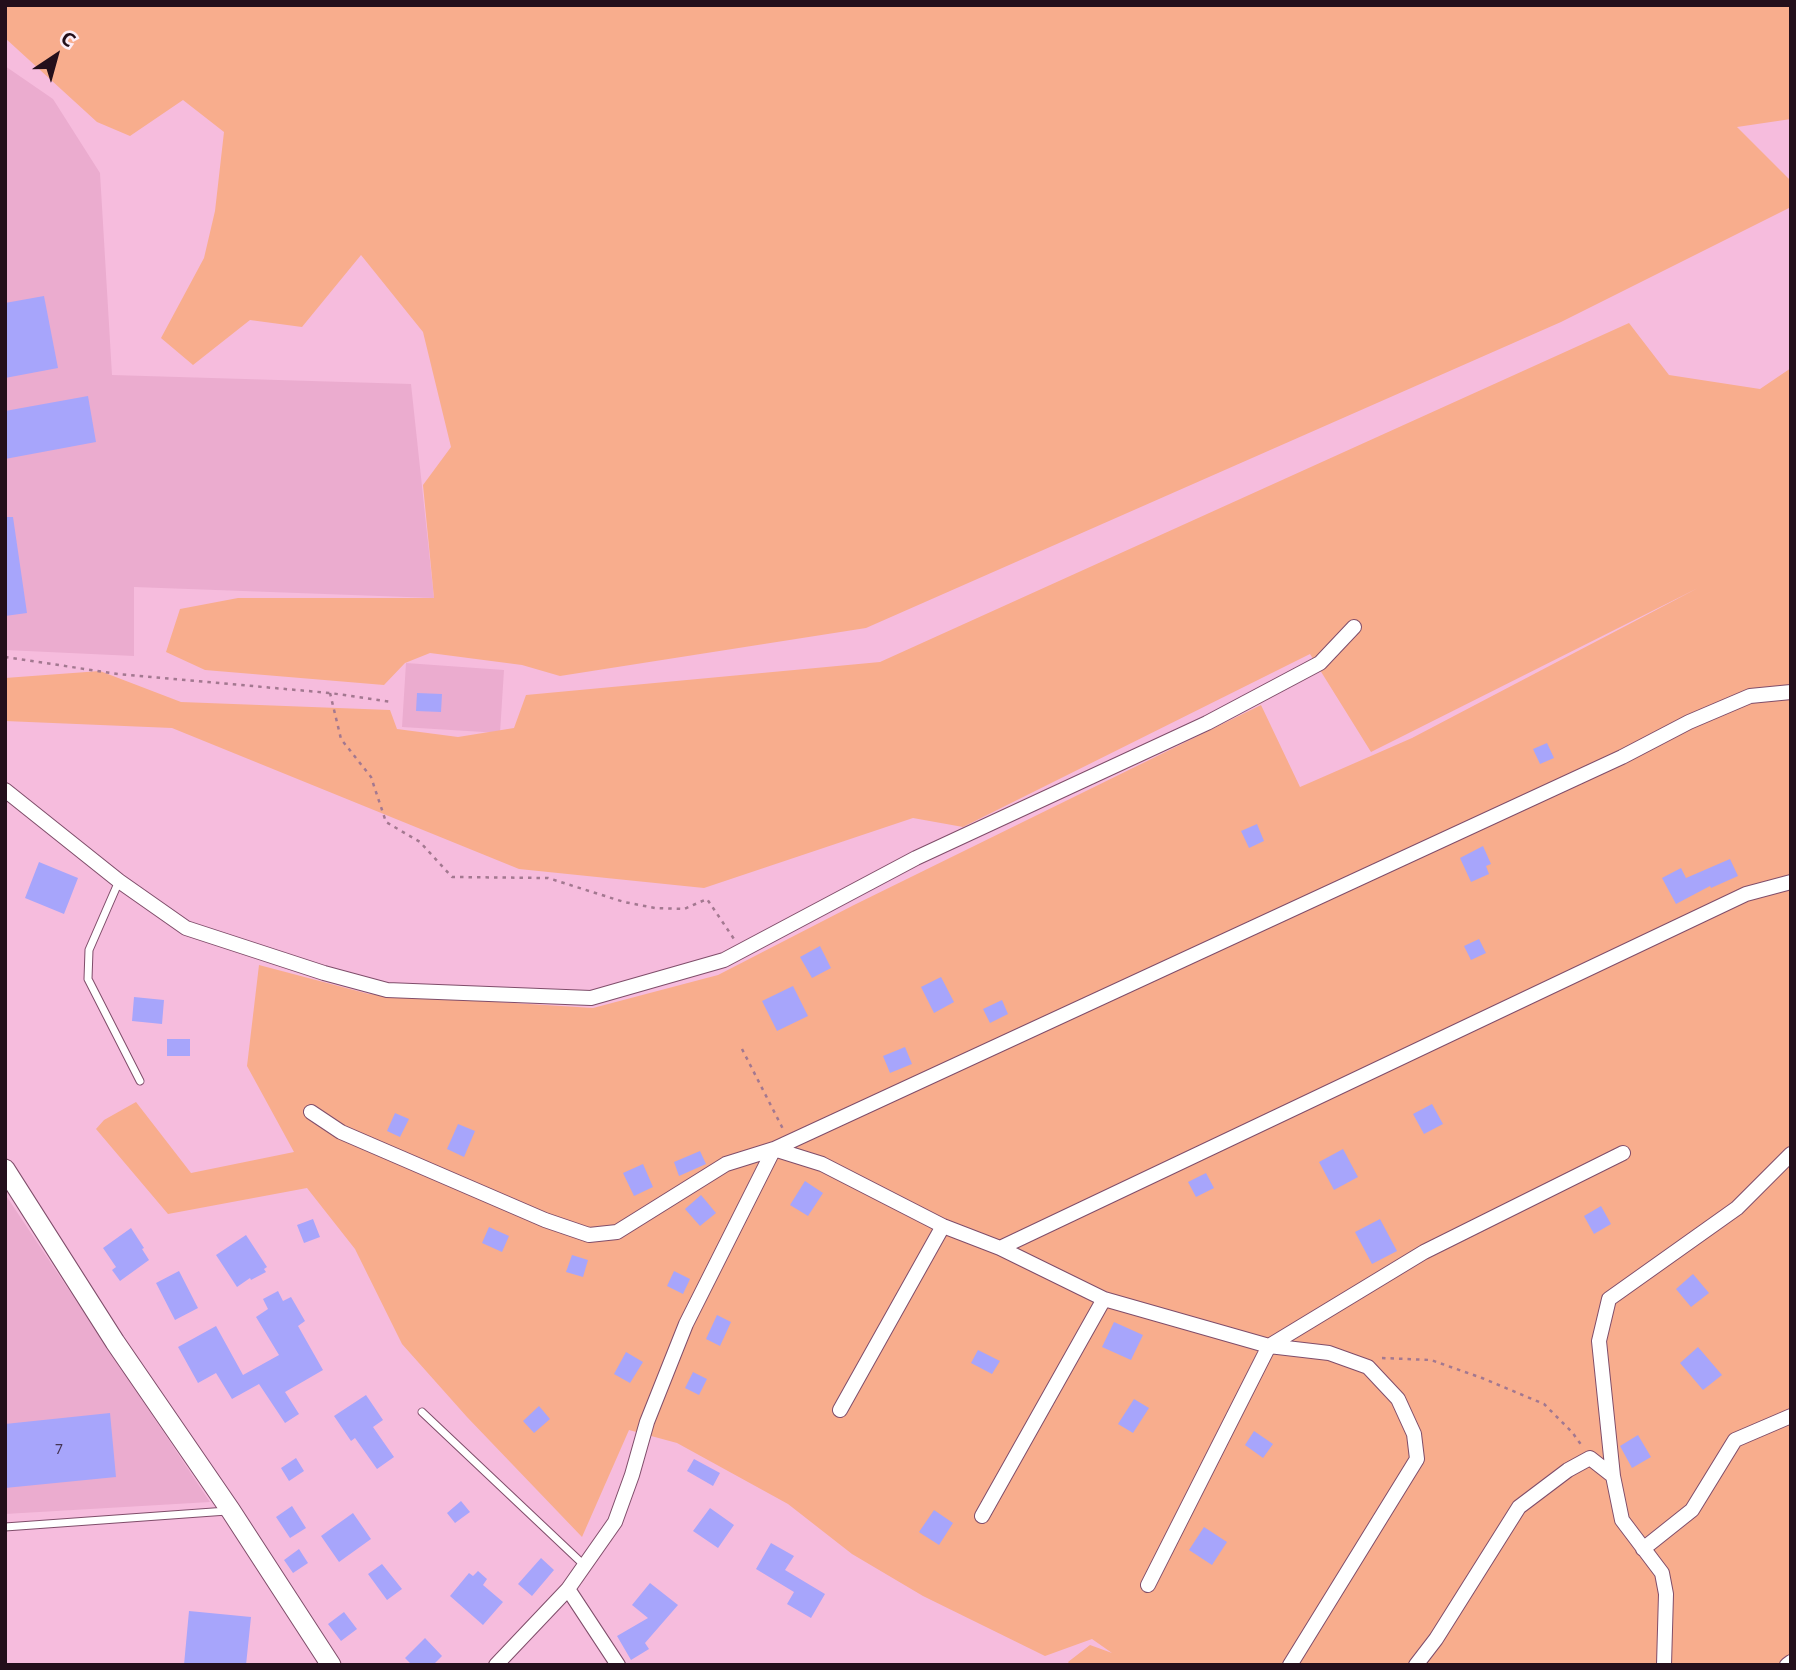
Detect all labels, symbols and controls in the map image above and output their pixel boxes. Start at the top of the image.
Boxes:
north arrow [21,21,91,91]
text: С [56,25,81,53]
house number: 7 [55,1442,63,1458]

